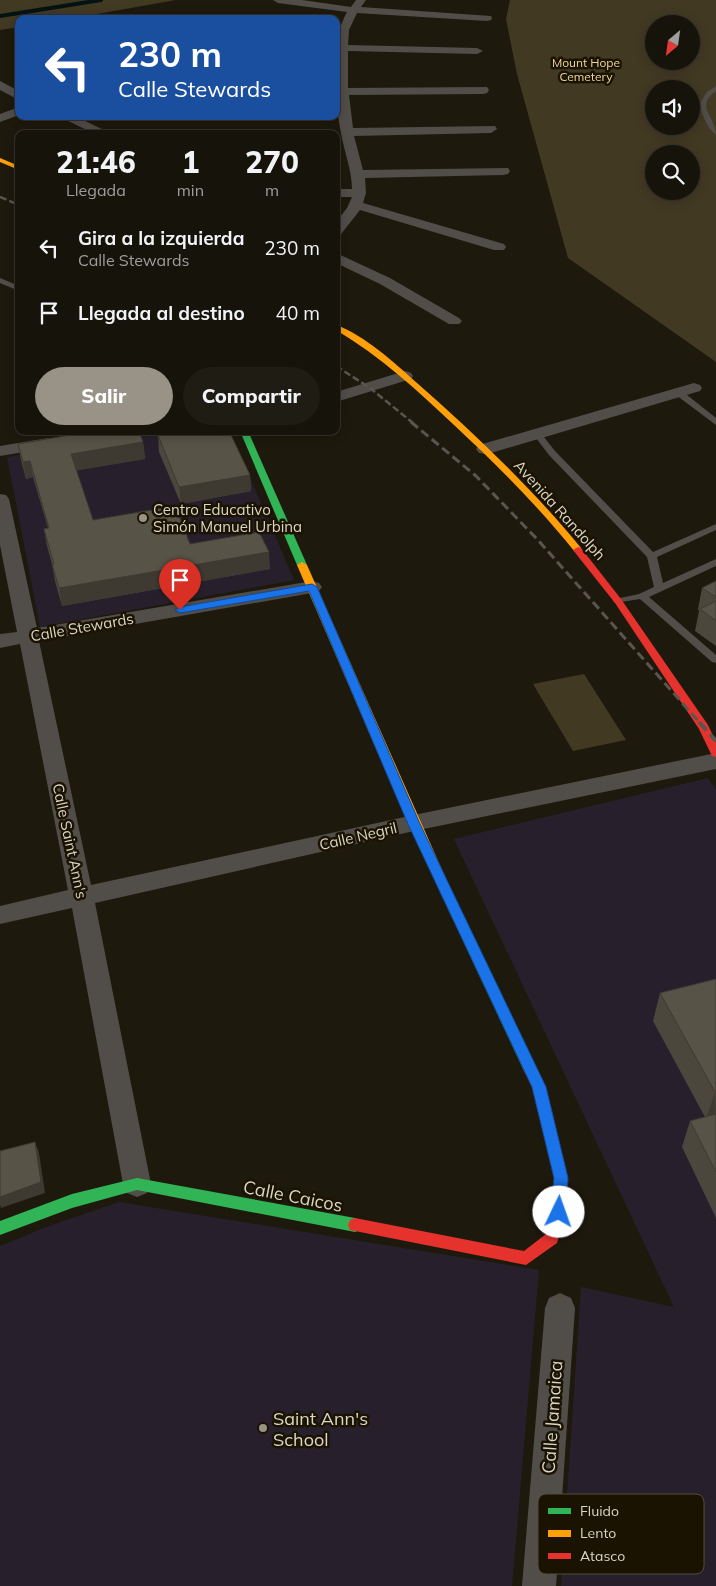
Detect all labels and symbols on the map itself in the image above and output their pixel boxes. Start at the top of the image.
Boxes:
north arrow [645,15,700,70]
park label: Mount Hope Cemetery [552,55,620,84]
street label: Avenida Randolph [510,456,610,564]
place label: Centro Educativo Simón Manuel Urbina [153,500,302,536]
marker: Centro Educativo Simón Manuel Urbina [137,512,149,524]
pin [159,559,201,610]
street label: Calle Stewards [29,609,135,645]
street label: Calle Saint Ann's [48,782,92,900]
street label: Calle Negril [317,818,399,854]
street label: Calle Caicos [241,1175,345,1217]
position arrow [532,1185,584,1237]
street label: Calle Jamaica [537,1360,567,1474]
place label: Saint Ann's School [273,1407,368,1451]
marker: Saint Ann's School [257,1422,269,1434]
legend [538,1494,704,1574]
text: Fluido [580,1502,619,1520]
text: Lento [580,1524,616,1542]
text: Atasco [580,1547,625,1565]

